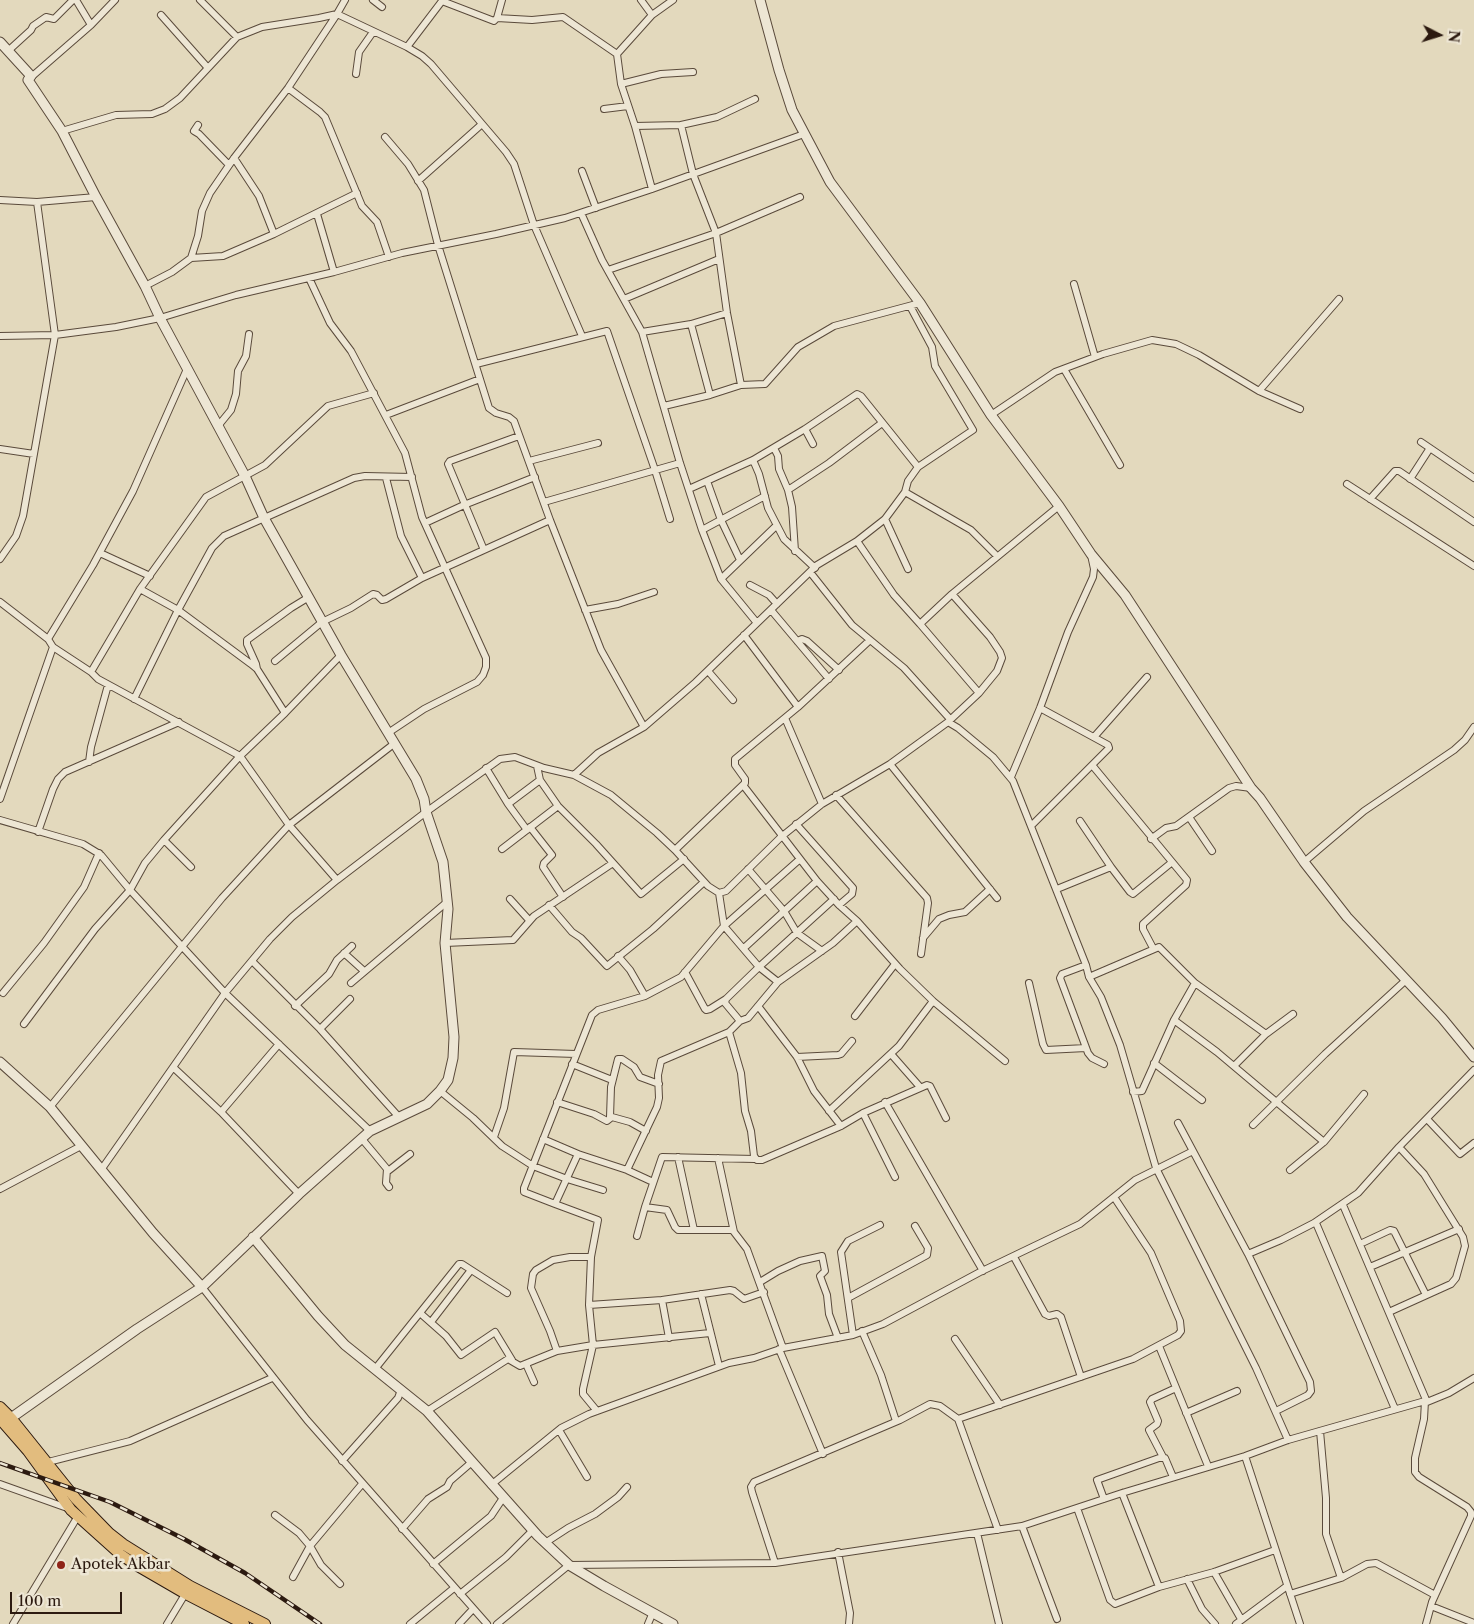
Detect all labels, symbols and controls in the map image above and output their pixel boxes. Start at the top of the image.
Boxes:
north arrow [1414,10,1464,60]
text: N [1444,29,1463,43]
place label: Apotek Akbar [71,1556,170,1574]
marker: Apotek Akbar [55,1559,67,1571]
scale bar [12,1582,125,1614]
text: 100 m [18,1591,61,1610]

